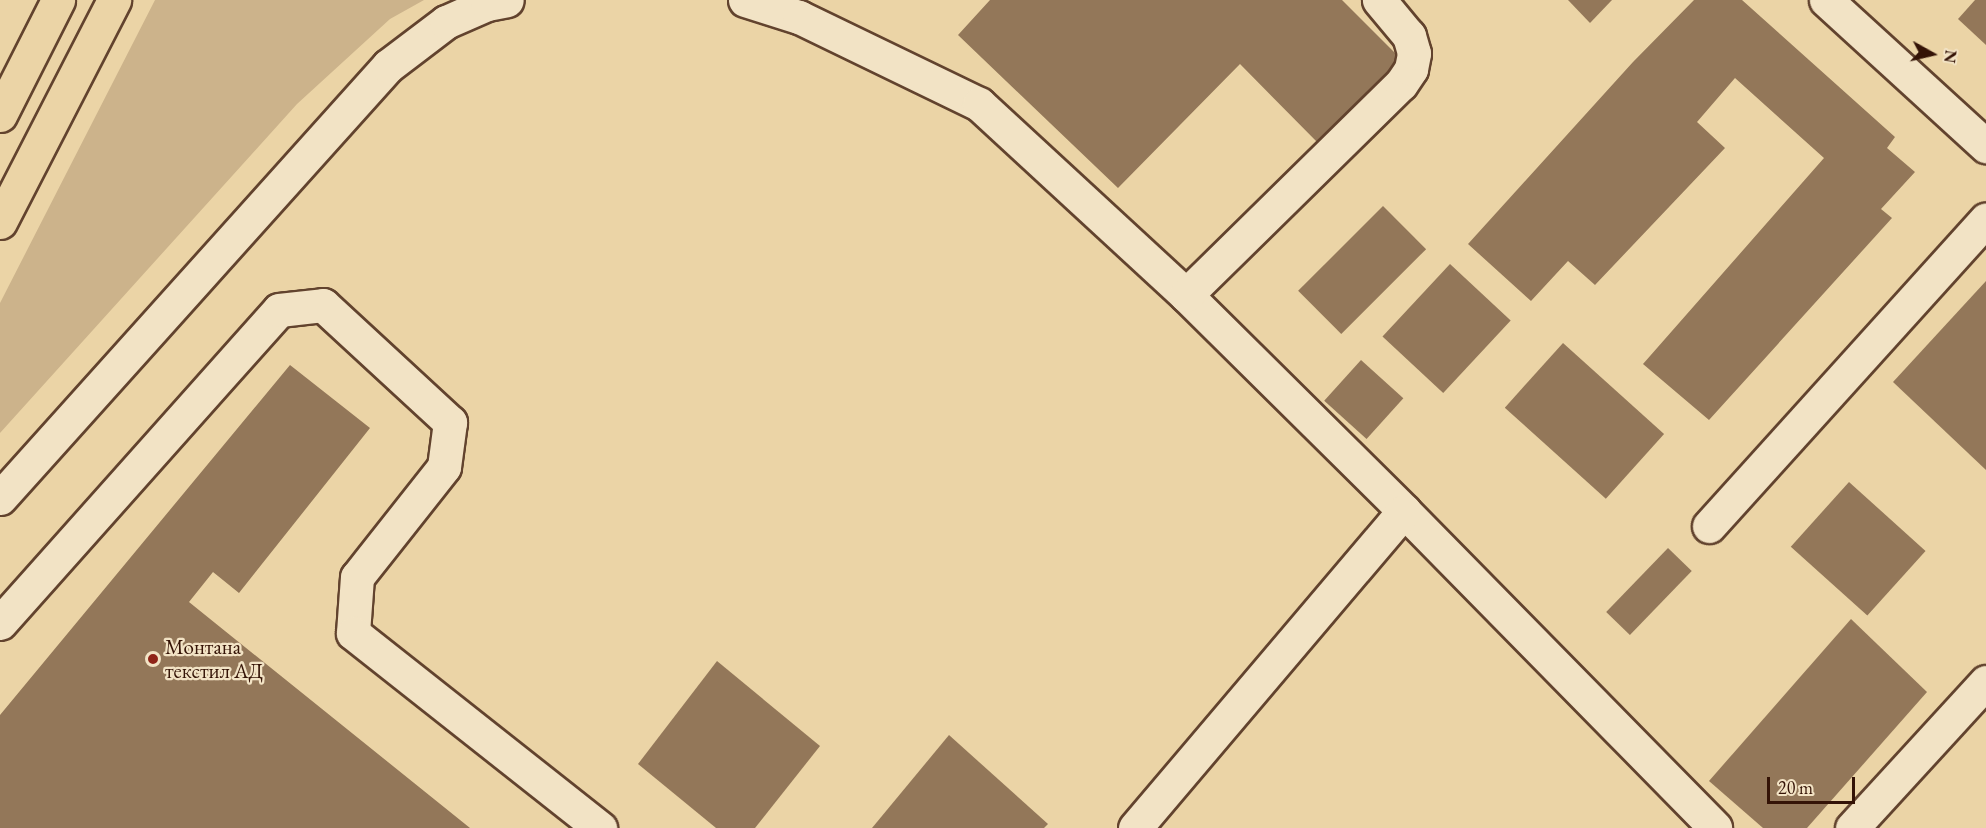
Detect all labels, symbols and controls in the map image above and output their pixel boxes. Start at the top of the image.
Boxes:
north arrow [1902,24,1962,84]
text: N [1939,49,1962,64]
place label: Монтана текстил АД [165,634,263,684]
marker: Монтана текстил АД [146,652,160,666]
scale bar [1770,765,1858,803]
text: 20 m [1778,776,1813,799]

